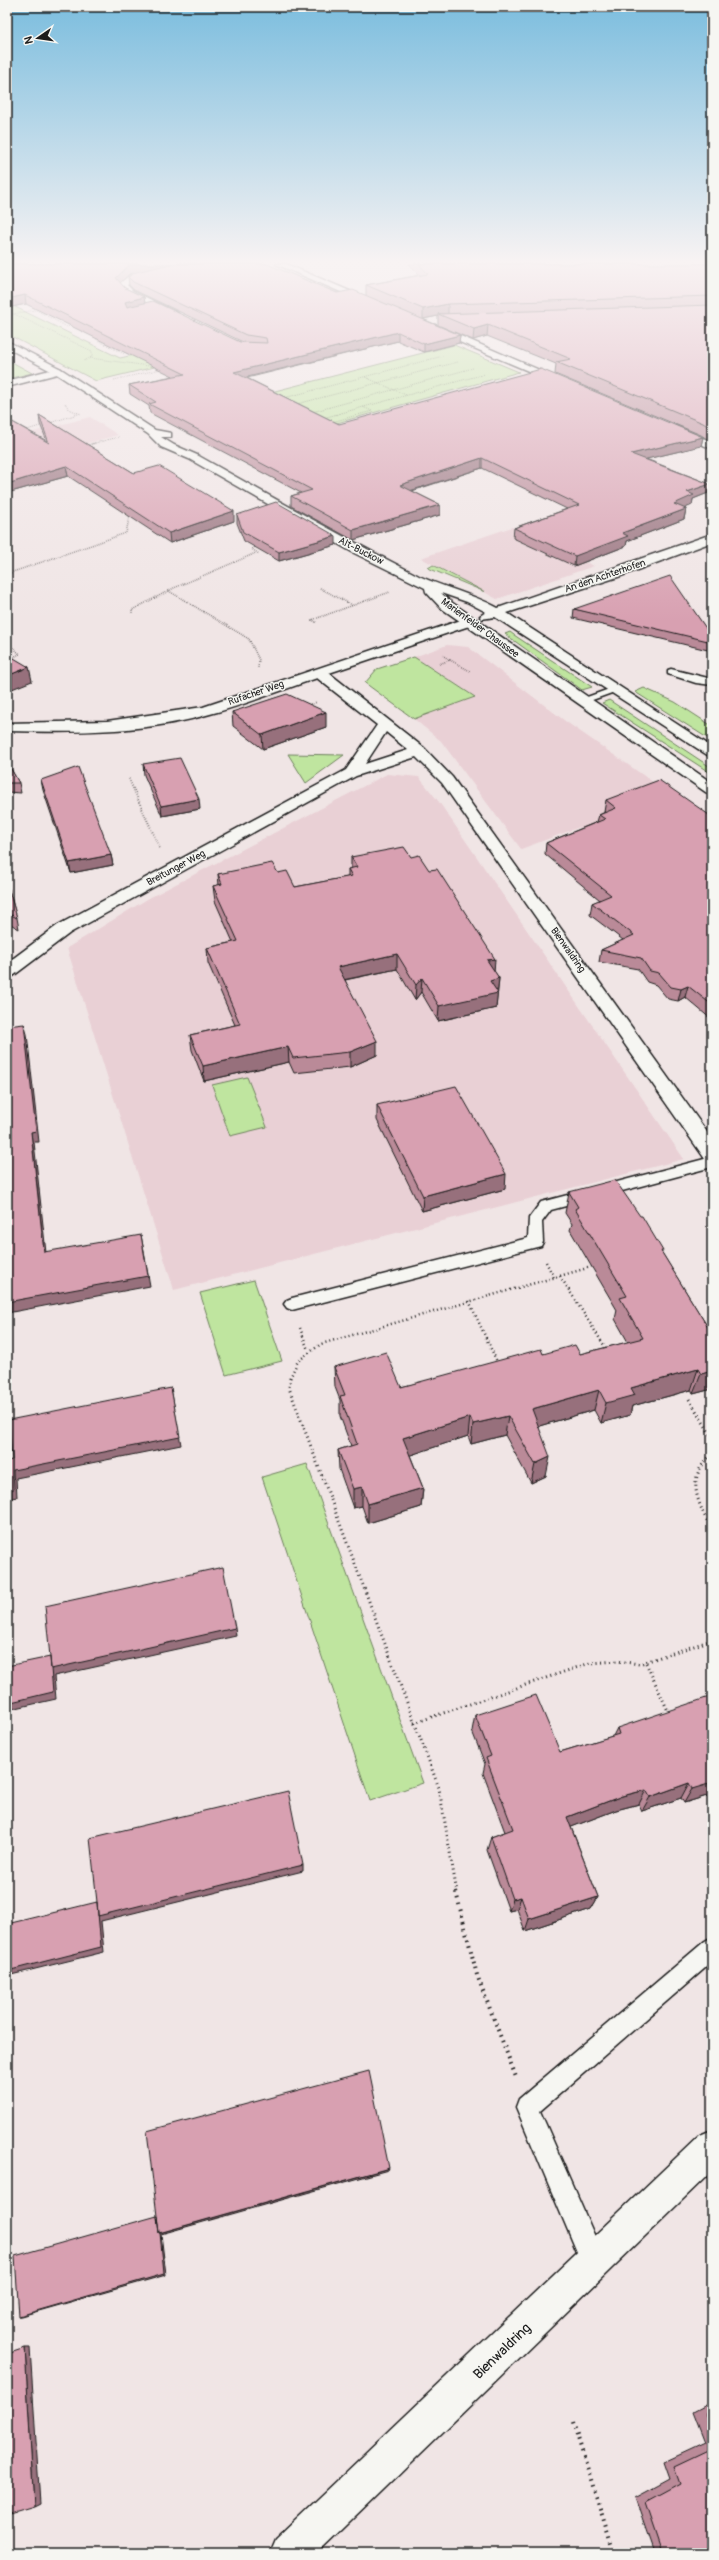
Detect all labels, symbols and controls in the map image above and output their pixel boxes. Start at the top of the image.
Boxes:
north arrow [18,18,58,58]
text: N [21,35,36,45]
street label: Alt-Buckow [336,535,386,568]
street label: An den Achterhöfen [563,556,647,595]
street label: Marienfelder Chaussee [439,596,521,660]
street label: Rufacher Weg [227,678,285,708]
street label: Breitunger Weg [145,848,207,888]
street label: Bienwaldring [548,925,588,975]
street label: Bienwaldring [470,2319,534,2383]

